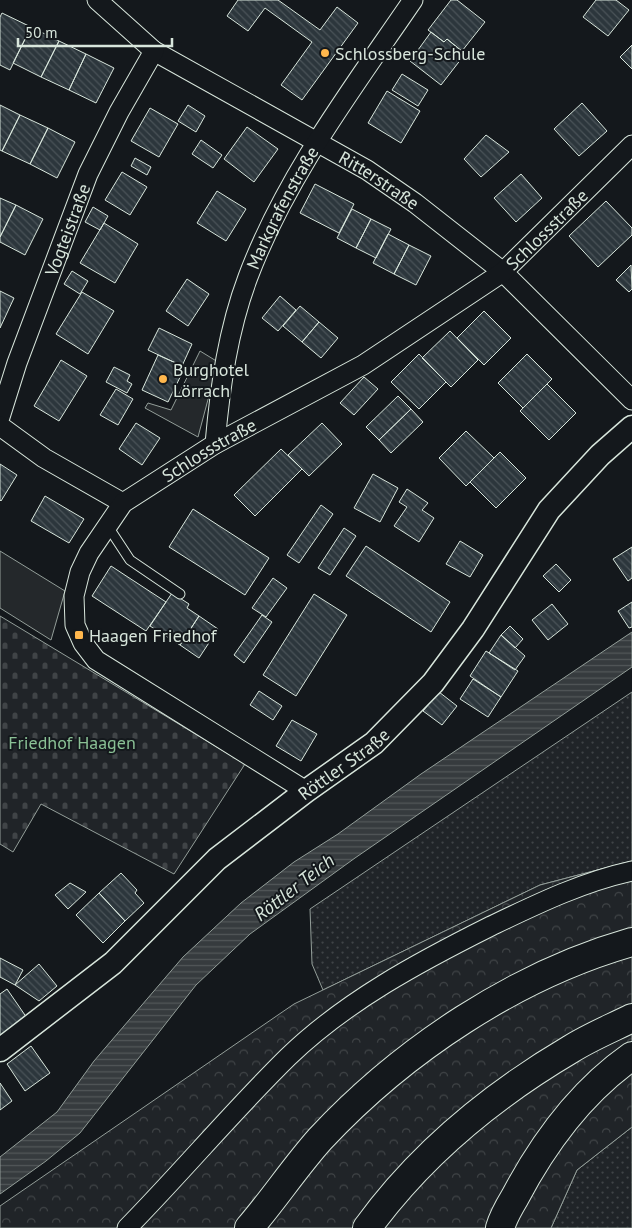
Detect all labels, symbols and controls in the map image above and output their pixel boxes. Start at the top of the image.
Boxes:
scale bar [18,15,171,47]
text: 50 m [25,23,58,42]
place label: Schlossberg-Schule [335,42,485,65]
marker: Schlossberg-Schule [319,47,331,59]
street label: Markgrafenstraße [241,142,323,273]
street label: Ritterstraße [335,145,424,214]
street label: Vogteistraße [39,180,95,280]
street label: Schlossstraße [501,184,592,275]
place label: Burghotel Lörrach [173,358,250,402]
marker: Burghotel Lörrach [157,373,169,385]
street label: Schlossstraße [157,413,260,487]
place label: Haagen Friedhof [89,624,218,647]
marker: Haagen Friedhof [73,629,85,641]
street label: Röttler Straße [293,723,394,805]
park label: Friedhof Haagen [8,731,136,754]
water label: Röttler Teich [249,848,339,926]

